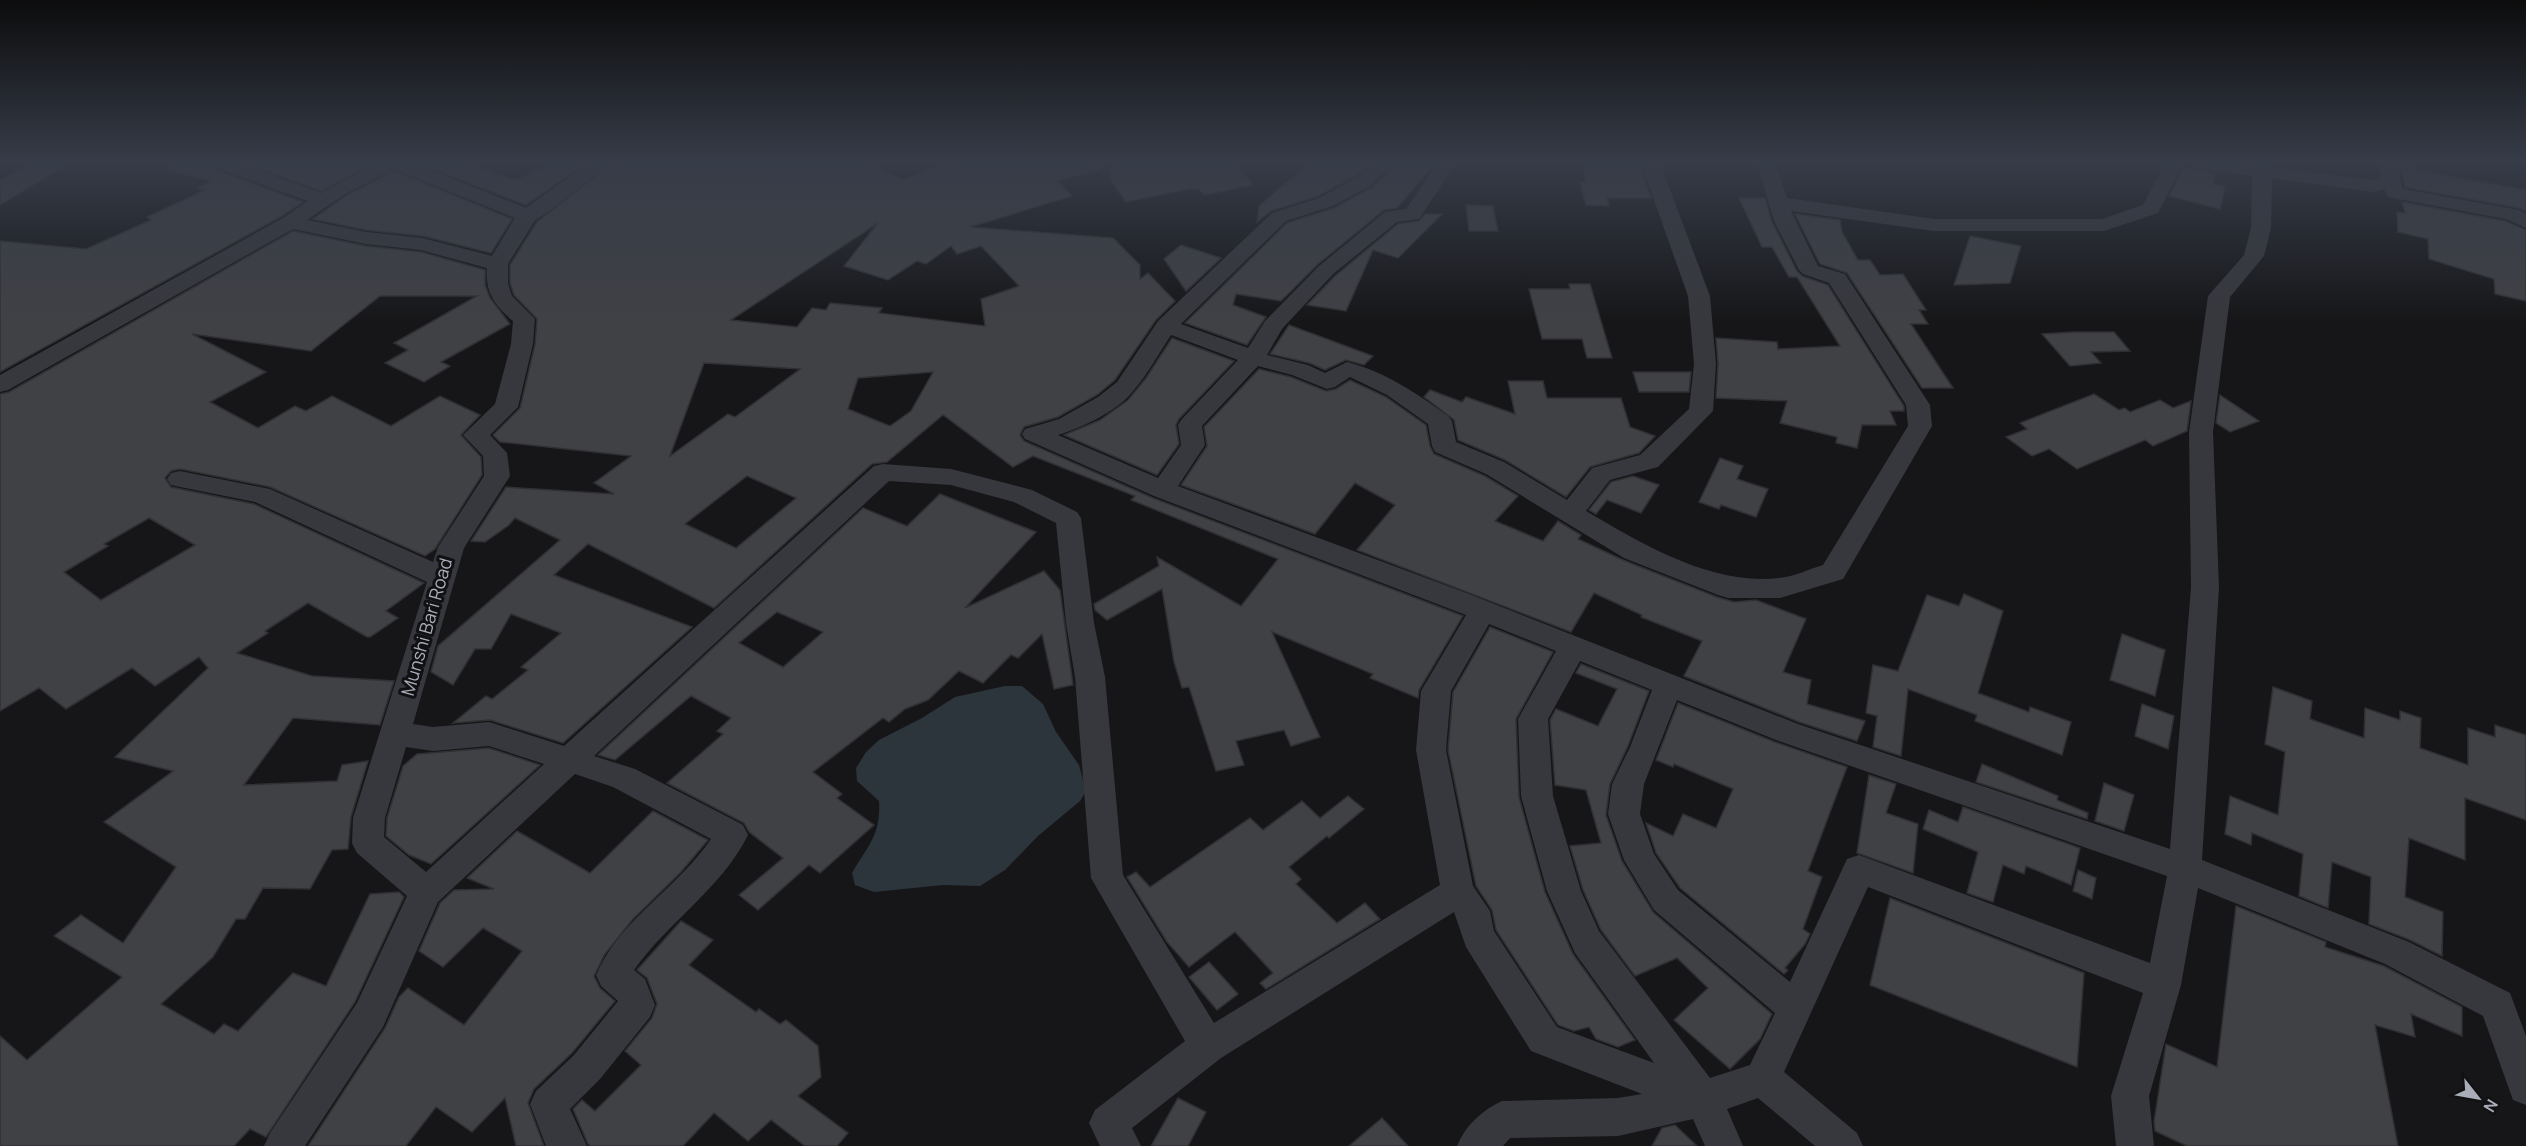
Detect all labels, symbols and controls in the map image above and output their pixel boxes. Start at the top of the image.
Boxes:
street label: Munshi Bari Road [395,555,457,698]
north arrow [2448,1068,2508,1128]
text: N [2478,1095,2503,1116]

